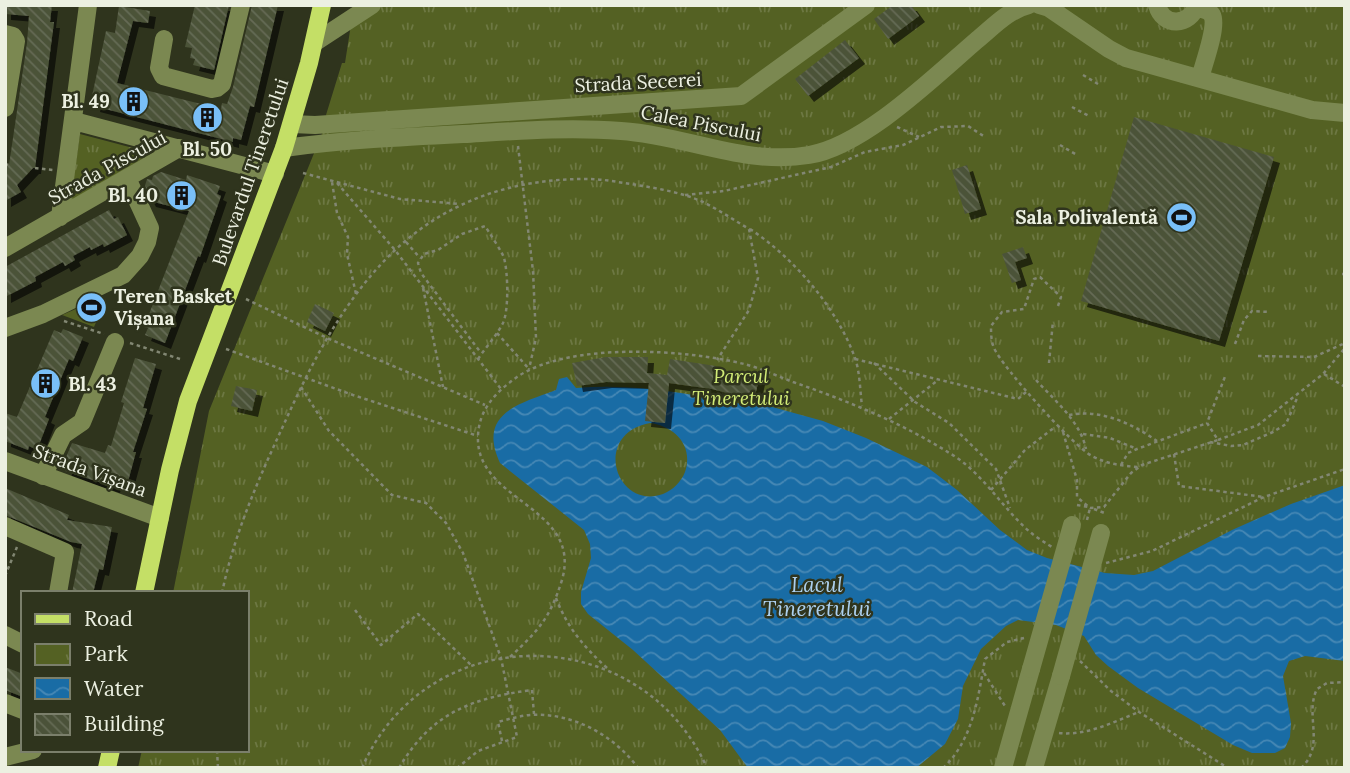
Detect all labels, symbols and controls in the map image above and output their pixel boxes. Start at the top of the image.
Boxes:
street label: Strada Secerei [574,67,702,97]
street label: Bulevardul Tineretului [207,75,293,269]
building icon: Bl. 49 [116,84,150,118]
place label: Bl. 49 [61,89,110,113]
street label: Calea Piscului [639,100,763,146]
building icon: Bl. 50 [190,101,224,135]
street label: Strada Piscului [44,125,170,209]
place label: Bl. 50 [182,137,232,161]
building icon: Bl. 40 [164,178,198,212]
place label: Bl. 40 [108,183,158,207]
sports icon: Sala Polivalentă [1164,200,1198,234]
place label: Sala Polivalentă [1015,205,1158,229]
place label: Teren Basket Vișana [114,284,234,331]
sports icon: Teren Basket Vișana [74,290,108,324]
park label: Parcul Tineretului [692,364,790,410]
building icon: Bl. 43 [28,367,62,401]
place label: Bl. 43 [68,372,117,396]
street label: Strada Vișana [30,438,150,502]
water label: Lacul Tineretului [763,571,871,622]
legend [21,591,248,752]
text: Road [84,605,133,632]
text: Park [84,640,128,667]
text: Water [84,675,143,702]
text: Building [84,710,164,737]

